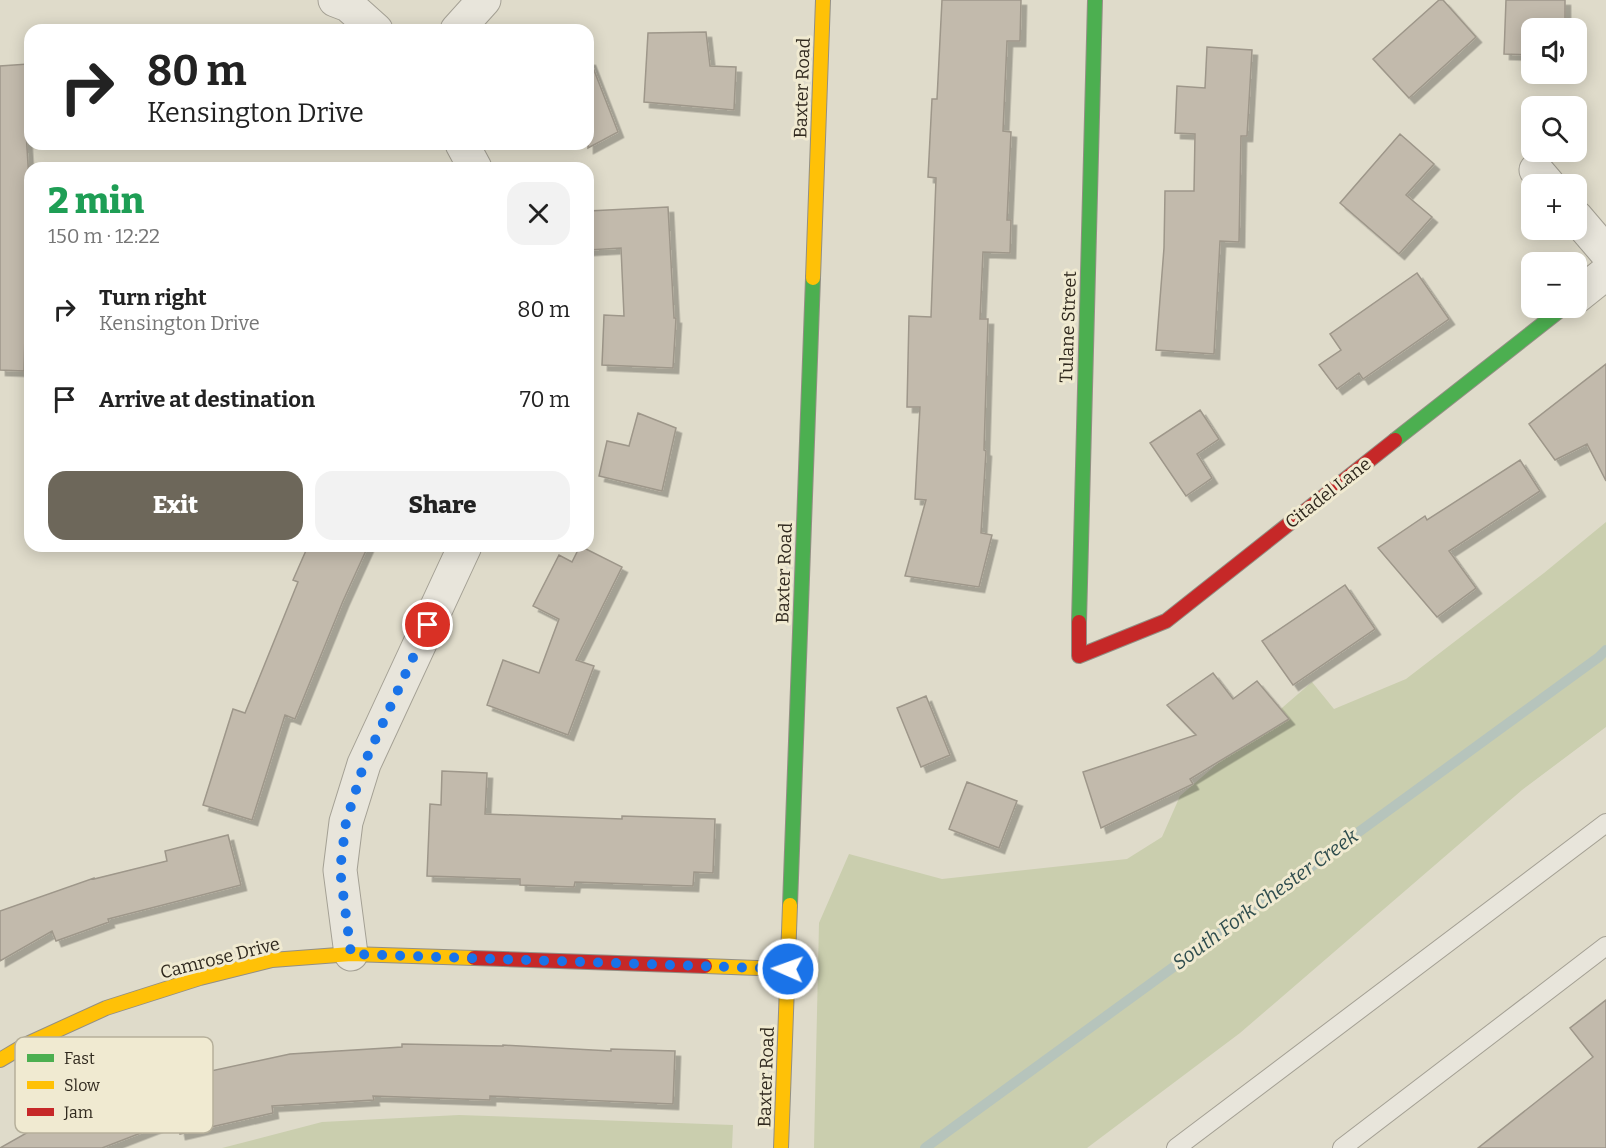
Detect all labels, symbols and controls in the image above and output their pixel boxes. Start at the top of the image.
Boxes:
map controls [1521,18,1587,318]
button: sound [1521,18,1587,84]
street label: Baxter Road [789,37,815,139]
text: 80 m [147,46,247,96]
icon: right [48,48,126,126]
button: search [1521,96,1587,162]
text: Kensington Drive [147,97,364,129]
button: + [1521,174,1587,240]
text: 2 min [48,179,144,223]
button: close [507,182,570,245]
text: 150 m · 12:22 [48,224,160,248]
button: − [1521,252,1587,318]
street label: Tulane Street [1055,270,1081,383]
text: Turn right [99,284,207,311]
icon: right [48,293,81,326]
text: 80 m [517,296,570,323]
text: Kensington Drive [99,311,260,335]
icon: arrive [48,383,81,416]
text: Arrive at destination [99,386,315,413]
text: 70 m [520,386,570,413]
street label: Citadel Lane [1281,453,1375,533]
button: Exit [48,471,303,540]
button: Share [315,471,570,540]
street label: Baxter Road [771,522,797,624]
pin [402,599,453,650]
icon: arrive [411,608,444,641]
water label: South Fork Chester Creek [1167,823,1363,974]
street label: Camrose Drive [158,933,282,983]
position arrow [756,937,820,1001]
street label: Baxter Road [753,1026,779,1128]
legend [15,1037,213,1133]
text: Fast [64,1049,95,1068]
text: Slow [64,1076,100,1095]
text: Jam [63,1103,93,1122]

